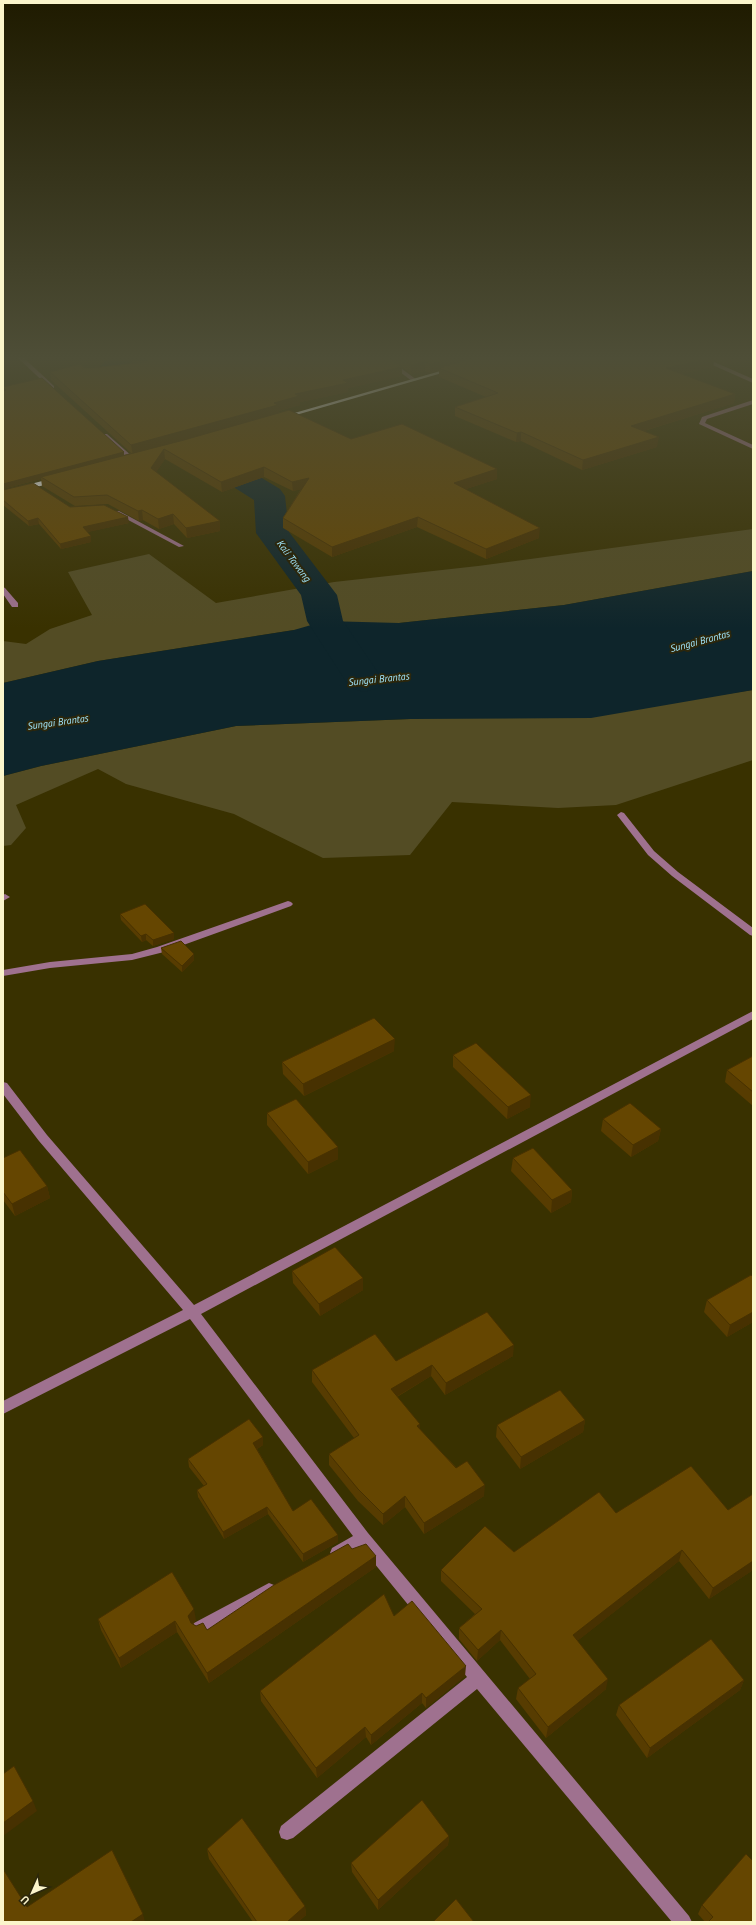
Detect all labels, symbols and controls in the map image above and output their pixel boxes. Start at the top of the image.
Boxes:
water label: Kali Tawang [274,537,314,585]
water label: Sungai Brantas [669,627,731,655]
water label: Sungai Brantas [348,669,410,689]
water label: Sungai Brantas [27,711,89,733]
north arrow [12,1873,52,1913]
text: U [17,1893,32,1907]

